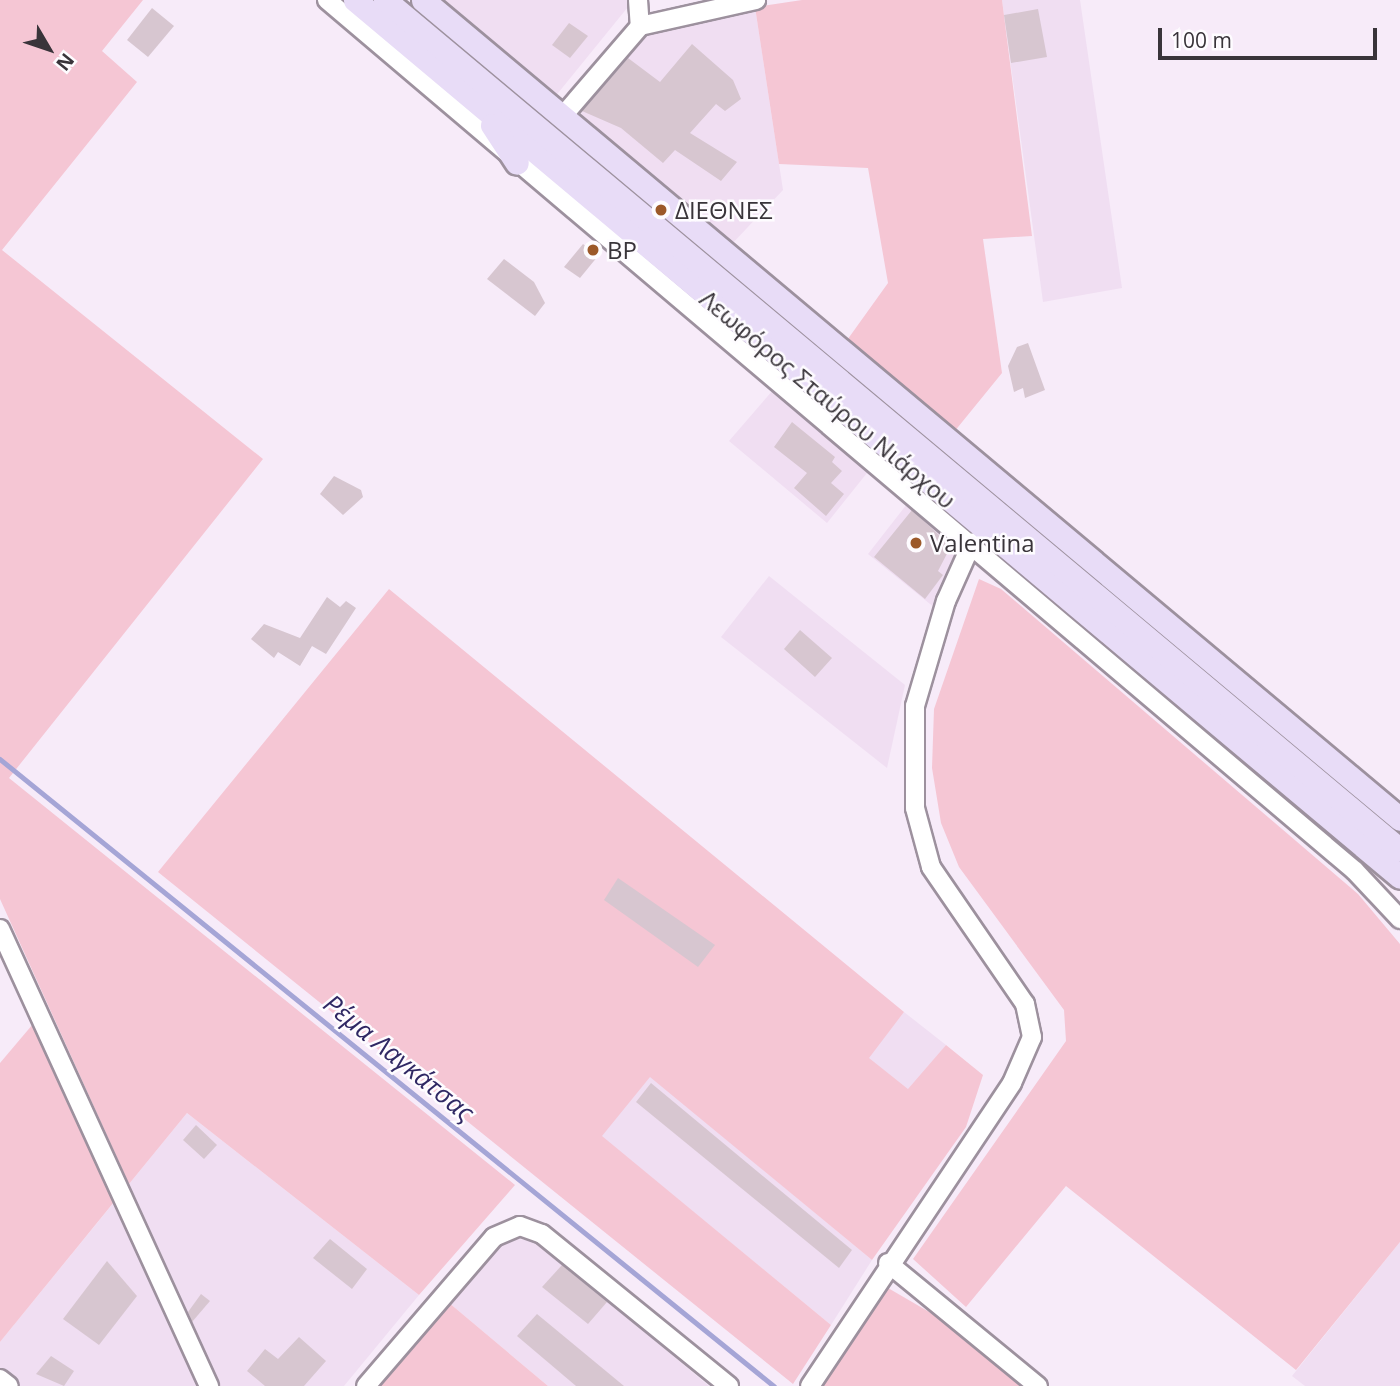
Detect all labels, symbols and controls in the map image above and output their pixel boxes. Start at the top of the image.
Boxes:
north arrow [14,14,84,84]
scale bar [1162,14,1381,58]
text: 100 m [1171,26,1232,54]
text: N [50,48,80,76]
place label: ΔΙΕΘΝΕΣ [675,196,773,224]
marker: ΔΙΕΘΝΕΣ [653,202,669,218]
place label: BP [607,236,637,264]
marker: BP [585,242,601,258]
street label: Λεωφόρος Σταύρου Νιάρχου [695,284,961,514]
place label: Valentina [930,529,1035,557]
marker: Valentina [908,535,924,551]
water label: Ρέμα Λαγκάτσας [317,988,481,1128]

